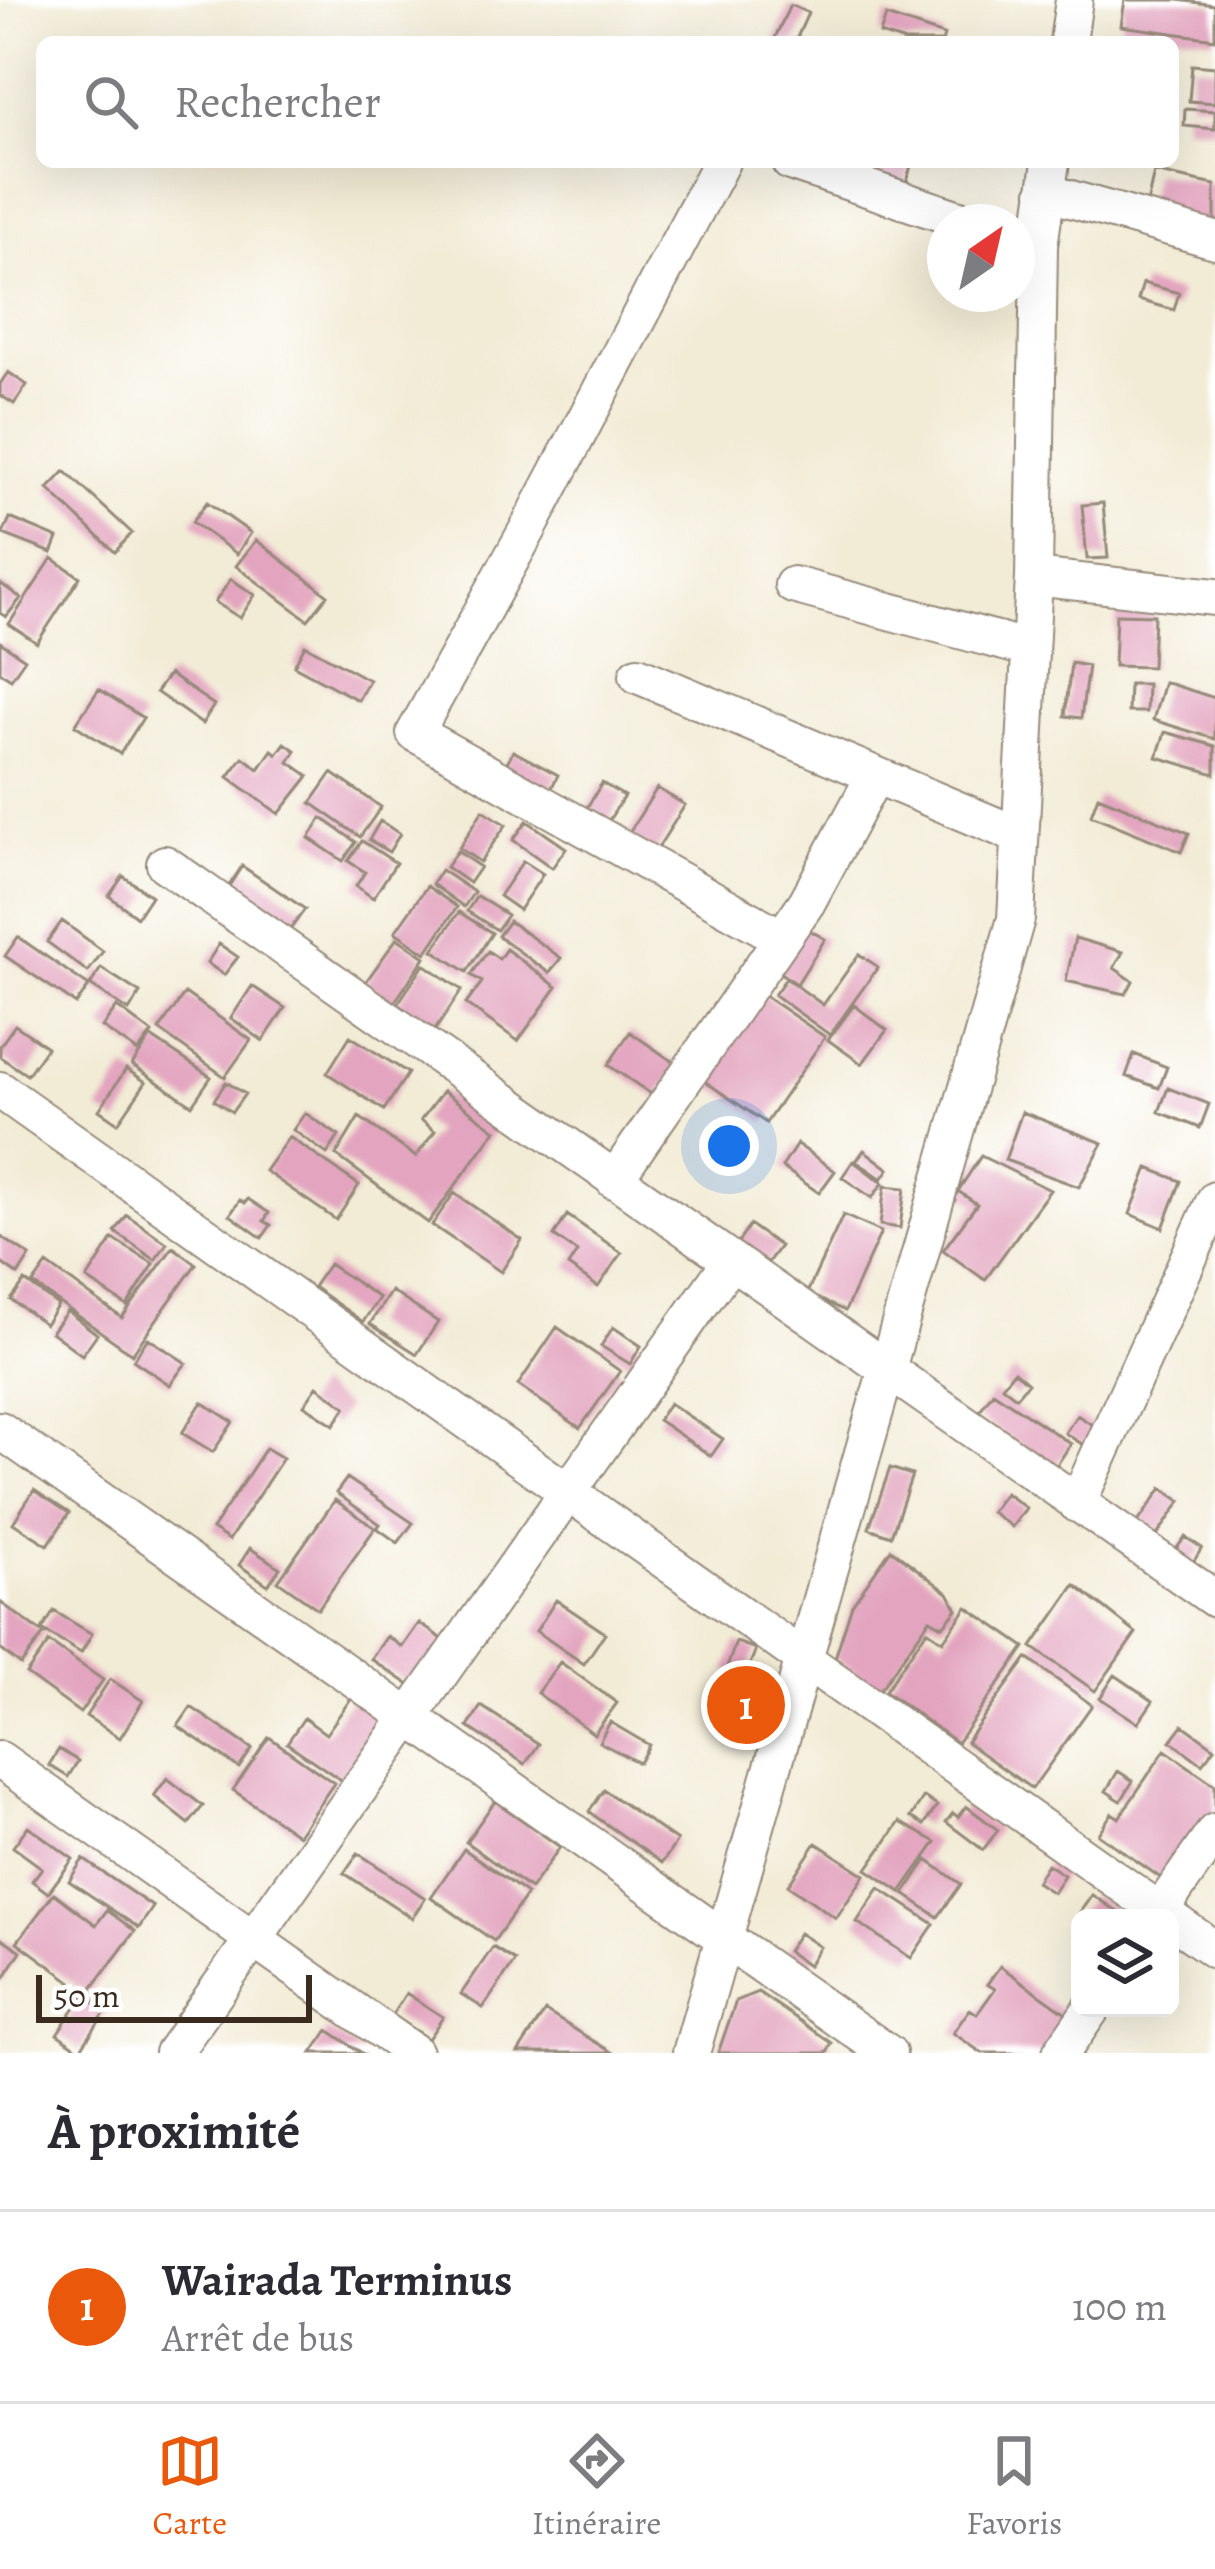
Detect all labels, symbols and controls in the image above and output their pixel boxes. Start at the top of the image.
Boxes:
search box [36,36,1179,168]
icon: search [78,69,144,135]
text: Rechercher [174,71,381,133]
north arrow [927,204,1035,312]
your location [699,1116,759,1176]
pin: 1 [707,1660,785,1750]
map controls [1071,1909,1179,2017]
button: layers [1071,1909,1179,2017]
scale bar [36,1969,312,2022]
text: 50 m [54,1973,120,2018]
text: À proximité [48,2096,300,2166]
text: Wairada Terminus [162,2249,512,2311]
text: 1 [80,2280,94,2333]
text: 100 m [1072,2280,1167,2333]
text: Arrêt de bus [162,2311,354,2364]
tab: Carte [153,2428,227,2545]
tab: Itinéraire [532,2428,661,2545]
tab: Favoris [966,2428,1062,2545]

